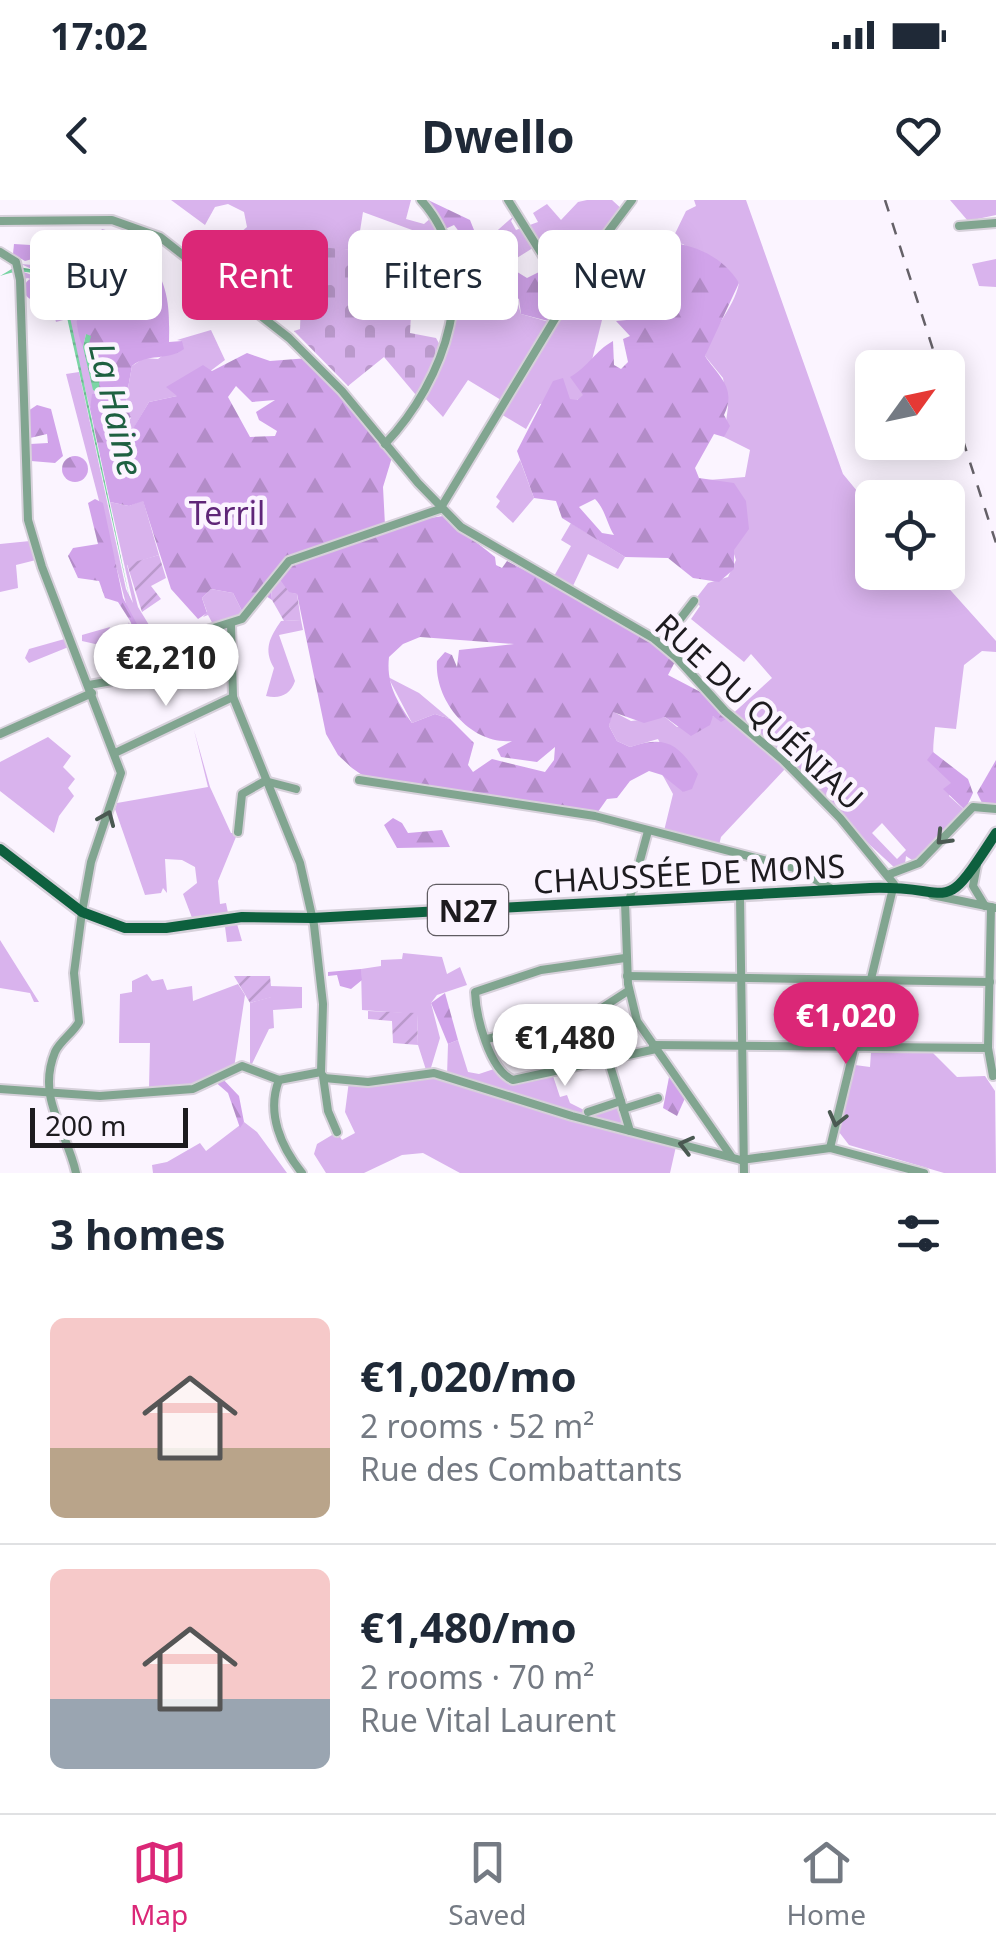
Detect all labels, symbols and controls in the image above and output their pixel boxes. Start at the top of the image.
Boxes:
text: 17:02 [50,9,148,61]
text: Dwello [421,105,575,166]
icon: back [50,108,105,163]
icon: heart [891,108,946,163]
chip: Buy [30,230,162,320]
chip: Rent [182,230,328,320]
chip: Filters [348,230,518,320]
chip: New [538,230,681,320]
water label: La Haine [79,337,155,481]
north arrow [855,350,965,460]
map controls [855,350,965,590]
button: locate [855,480,965,590]
park label: Terril [189,491,265,534]
street label: RUE DU QUÉNIAU [647,603,873,819]
pin: €2,210 [85,624,247,709]
text: €2,210 [116,635,216,678]
one-way arrow [95,810,115,828]
one-way arrow [937,827,955,845]
street label: CHAUSSÉE DE MONS [532,843,846,903]
road number: N27 [428,885,508,935]
pin: €1,020 [765,982,927,1067]
text: €1,020 [796,993,896,1036]
pin: €1,480 [484,1004,646,1089]
text: €1,480 [515,1015,615,1058]
scale bar [30,1103,188,1148]
text: 200 m [45,1106,127,1144]
one-way arrow [828,1110,849,1127]
one-way arrow [678,1135,695,1156]
text: 3 homes [50,1205,226,1262]
icon: filters [891,1206,946,1261]
text: €1,020/mo [360,1347,577,1404]
icon: home [130,1358,250,1478]
text: 2 rooms · 52 m² [360,1404,594,1447]
text: Rue des Combattants [360,1447,682,1490]
text: €1,480/mo [360,1598,577,1655]
icon: home [130,1609,250,1729]
text: 2 rooms · 70 m² [360,1655,594,1698]
text: Rue Vital Laurent [360,1698,616,1741]
tab: Map [130,1835,188,1933]
tab: Saved [448,1835,526,1933]
tab: Home [786,1835,866,1933]

